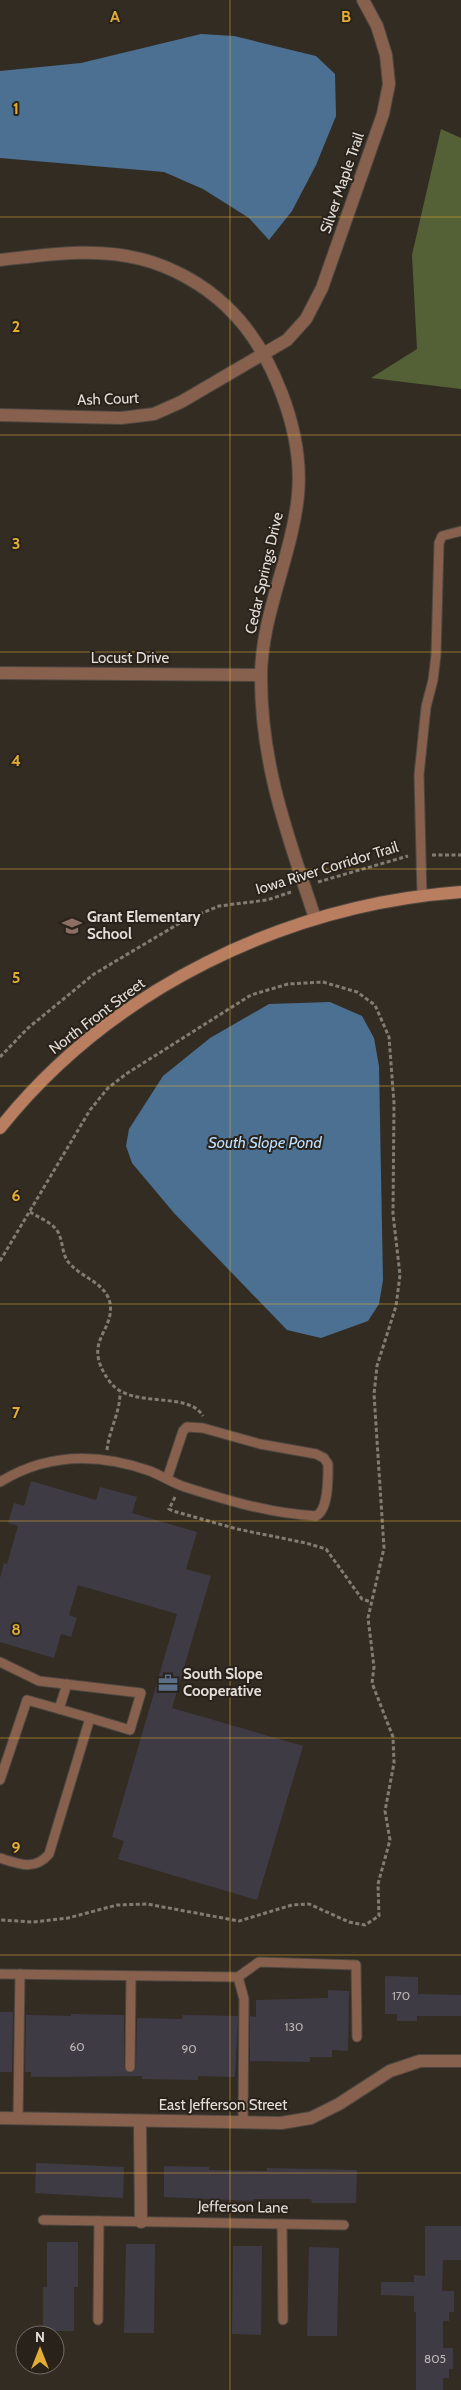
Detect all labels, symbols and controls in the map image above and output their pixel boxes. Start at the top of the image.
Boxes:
text: A [110,7,120,26]
text: B [341,7,351,26]
text: 1 [13,99,19,118]
street label: Silver Maple Trail [316,130,368,236]
text: 2 [12,317,20,336]
street label: Ash Court [77,389,139,409]
street label: Cedar Springs Drive [241,510,287,636]
text: 3 [12,534,20,553]
street label: Locust Drive [91,649,170,667]
text: 4 [11,751,21,770]
street label: Iowa River Corridor Trail [254,838,401,898]
place label: Grant Elementary School [87,908,202,943]
school or university icon: Grant Elementary School [61,915,83,937]
text: 5 [12,968,20,987]
street label: North Front Street [46,974,148,1058]
water label: South Slope Pond [208,1133,322,1152]
text: 6 [12,1186,21,1205]
text: 7 [12,1403,21,1422]
text: 8 [11,1620,21,1639]
place label: South Slope Cooperative [183,1665,263,1700]
office icon: South Slope Cooperative [157,1672,179,1694]
text: 9 [12,1838,21,1857]
house number: 170 [392,1988,410,2003]
house number: 130 [285,2019,303,2034]
house number: 60 [69,2039,85,2054]
house number: 90 [181,2041,197,2056]
street label: East Jefferson Street [159,2096,287,2114]
street label: Jefferson Lane [197,2197,289,2217]
north arrow [15,2325,65,2375]
text: N [35,2328,45,2346]
house number: 805 [424,2351,446,2366]

